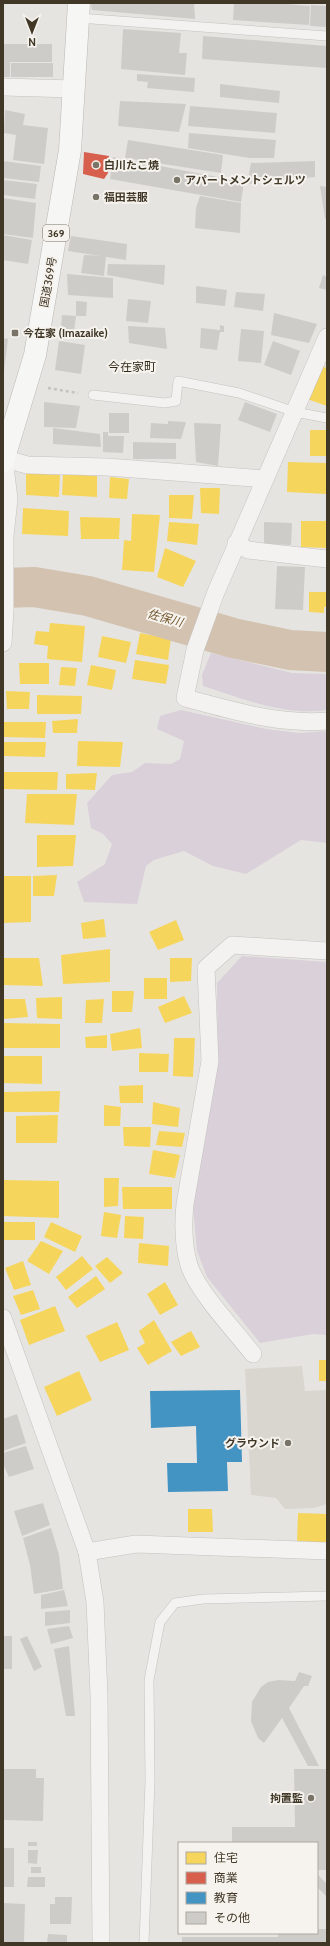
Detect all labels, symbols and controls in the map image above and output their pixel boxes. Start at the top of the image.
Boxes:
north arrow [12,12,52,52]
text: N [28,35,36,49]
place label: 白川たこ焼 [104,158,159,172]
marker: 白川たこ焼 [91,160,101,170]
place label: アパートメントシェルツ [185,173,306,187]
marker: アパートメントシェルツ [172,175,182,185]
place label: 福田芸服 [104,190,148,204]
marker: 福田芸服 [91,192,101,202]
road number: 369 [43,225,69,241]
street label: 国道369号 [37,255,59,309]
place label: 今在家 (Imazaike) [23,326,108,340]
marker: 今在家 (Imazaike) [10,328,20,338]
district label: 今在家町 [108,359,156,374]
water label: 佐保川 [146,605,186,630]
place label: グラウンド [225,1436,280,1450]
marker: グラウンド [283,1438,293,1448]
place label: 拘置監 [270,1791,303,1805]
marker: 拘置監 [306,1793,316,1803]
legend [178,1842,318,1934]
text: 住宅 [214,1850,238,1865]
text: 商業 [214,1870,238,1885]
text: 教育 [214,1890,238,1905]
text: その他 [214,1910,250,1925]

